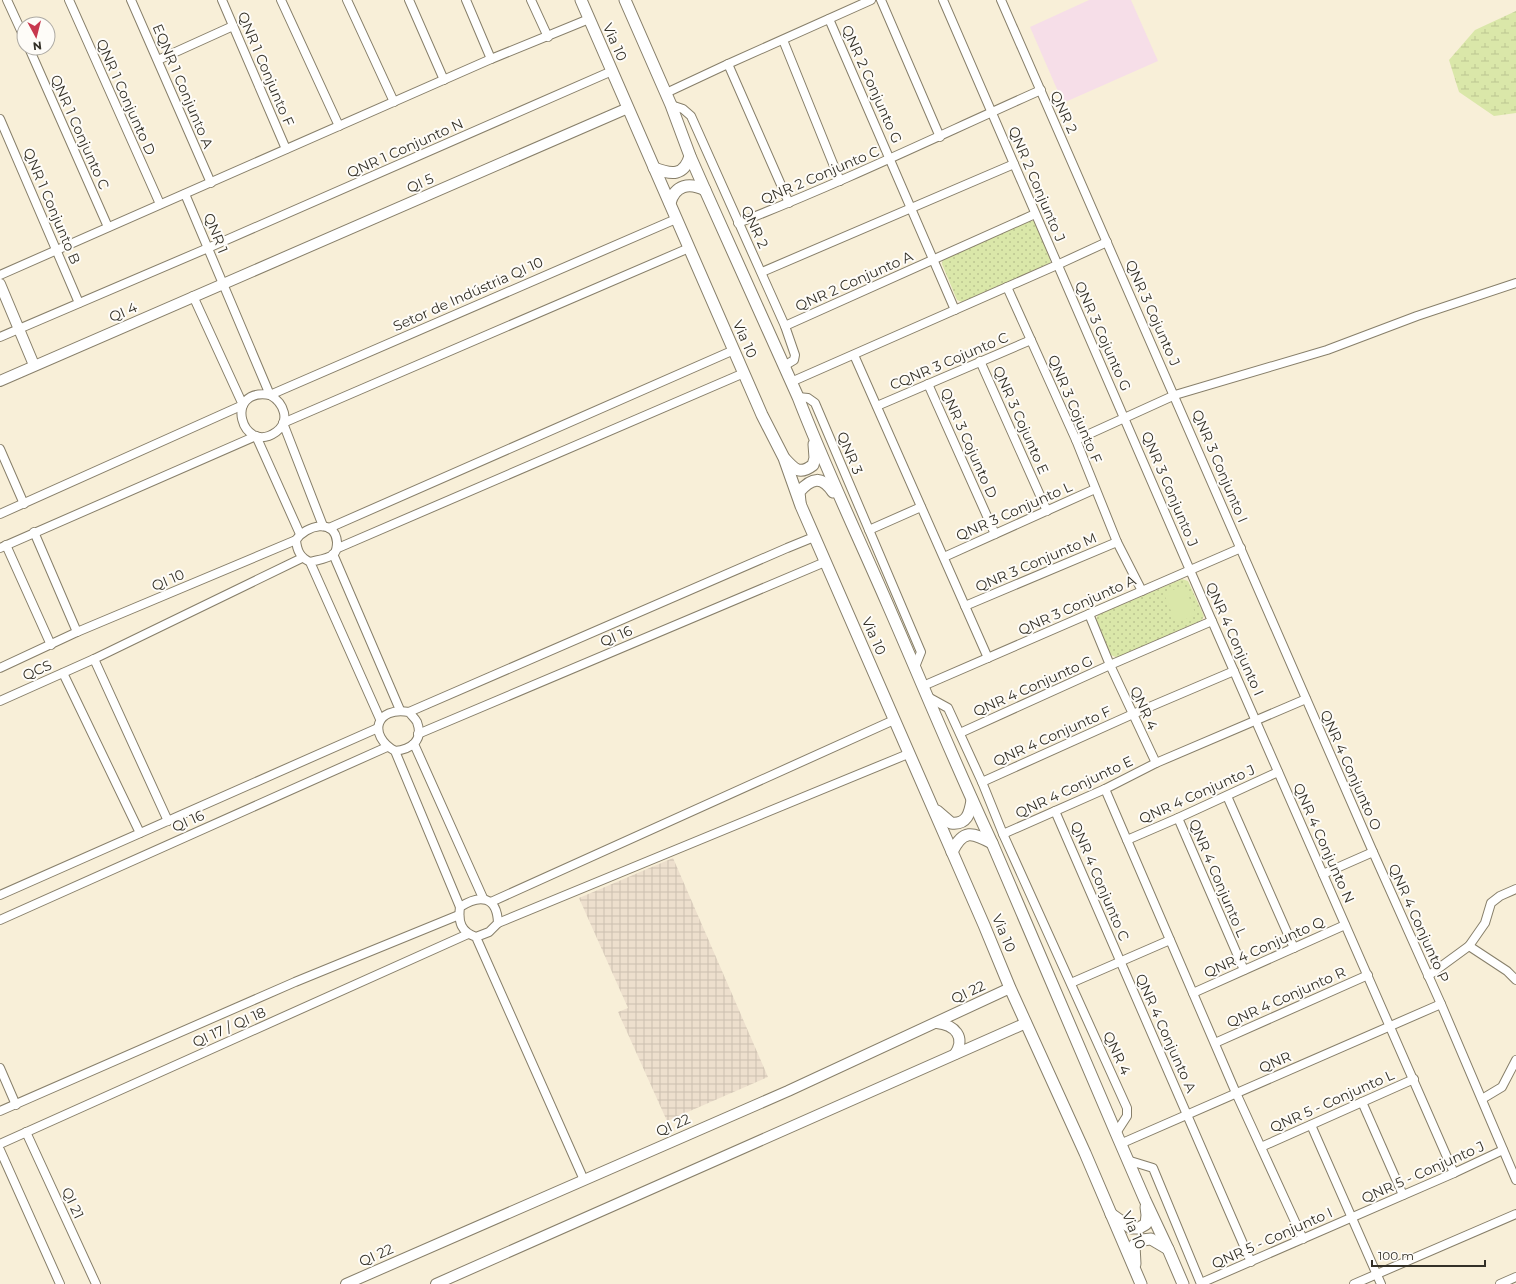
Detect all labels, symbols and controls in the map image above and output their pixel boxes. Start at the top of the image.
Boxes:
street label: QNR 1 Conjunto F [234,9,298,129]
north arrow [16,16,56,56]
street label: Via 10 [599,20,631,64]
street label: EQNR 1 Conjunto A [149,21,218,152]
street label: QNR 2 Conjunto G [838,22,906,146]
street label: QNR 1 Conjunto D [92,36,160,158]
text: N [32,38,42,53]
street label: QNR 1 Conjunto C [47,72,113,192]
street label: QNR 2 [1046,88,1082,136]
street label: QNR 1 Conjunto N [344,114,466,182]
street label: QNR 2 Conjunto J [1004,123,1070,245]
street label: QNR 2 Conjunto C [758,142,882,208]
street label: QNR 1 Conjunto B [19,145,85,267]
street label: QI 5 [404,169,436,197]
street label: QNR 2 [737,203,773,251]
street label: QNR 1 [200,210,232,256]
street label: QNR 2 Conjunto A [792,247,917,315]
street label: Setor de Indústria QI 10 [390,253,546,335]
street label: QNR 3 Cojunto J [1122,257,1184,369]
street label: QNR 3 Cojunto G [1071,278,1135,394]
street label: QI 4 [106,298,140,326]
street label: Via 10 [729,317,761,361]
street label: CQNR 3 Cojunto C [887,328,1011,394]
street label: QNR 3 Cojunto F [1044,352,1106,466]
street label: QNR 3 Cojunto E [989,363,1053,477]
street label: QNR 3 Cojunto D [937,385,1001,501]
street label: QNR 3 Conjunto I [1188,407,1252,525]
street label: QNR 3 Conjunto J [1138,428,1202,550]
street label: QNR 3 [833,429,867,477]
street label: QNR 3 Conjunto L [953,477,1076,545]
street label: QNR 3 Conjunto M [973,528,1099,596]
street label: QI 10 [149,565,187,595]
street label: QNR 3 Conjunto A [1015,571,1140,639]
street label: QNR 4 Conjunto I [1202,579,1268,699]
street label: Via 10 [858,614,890,658]
street label: QI 16 [597,621,635,651]
street label: QNR 4 Conjunto G [970,652,1096,720]
street label: QCS [20,656,54,684]
street label: QNR 4 [1126,683,1162,733]
street label: QNR 4 Conjunto F [990,702,1114,770]
street label: QNR 4 Conjunto O [1316,707,1386,833]
street label: QNR 4 Conjunto E [1012,752,1136,822]
street label: QNR 4 Conjunto J [1136,760,1258,828]
street label: QNR 4 Conjunto N [1289,780,1359,906]
street label: QI 16 [169,806,207,836]
street label: QNR 4 Conjunto L [1185,816,1251,940]
street label: QNR 4 Conjunto C [1067,818,1133,944]
street label: QNR 4 Conjunto P [1385,861,1453,985]
street label: Via 10 [988,911,1020,955]
street label: QNR 4 Conjunto Q [1201,912,1327,982]
street label: QNR 4 Conjunto R [1224,963,1348,1031]
street label: QNR 4 Conjunto A [1132,971,1201,1096]
street label: QI 22 [948,976,988,1008]
street label: QI 17 / QI 18 [189,1003,269,1051]
street label: QNR 4 [1099,1028,1135,1078]
street label: QNR [1256,1047,1294,1077]
street label: QNR 5 - Conjunto L [1267,1065,1398,1137]
street label: QI 22 [653,1110,693,1140]
street label: QNR 5 - Conjunto J [1359,1137,1487,1207]
street label: QI 21 [58,1184,88,1222]
street label: QNR 5 - Conjunto I [1209,1203,1335,1273]
street label: Via 10 [1118,1208,1150,1252]
street label: QI 22 [356,1240,396,1270]
scale bar [1372,1242,1485,1268]
text: 100 m [1378,1248,1414,1263]

